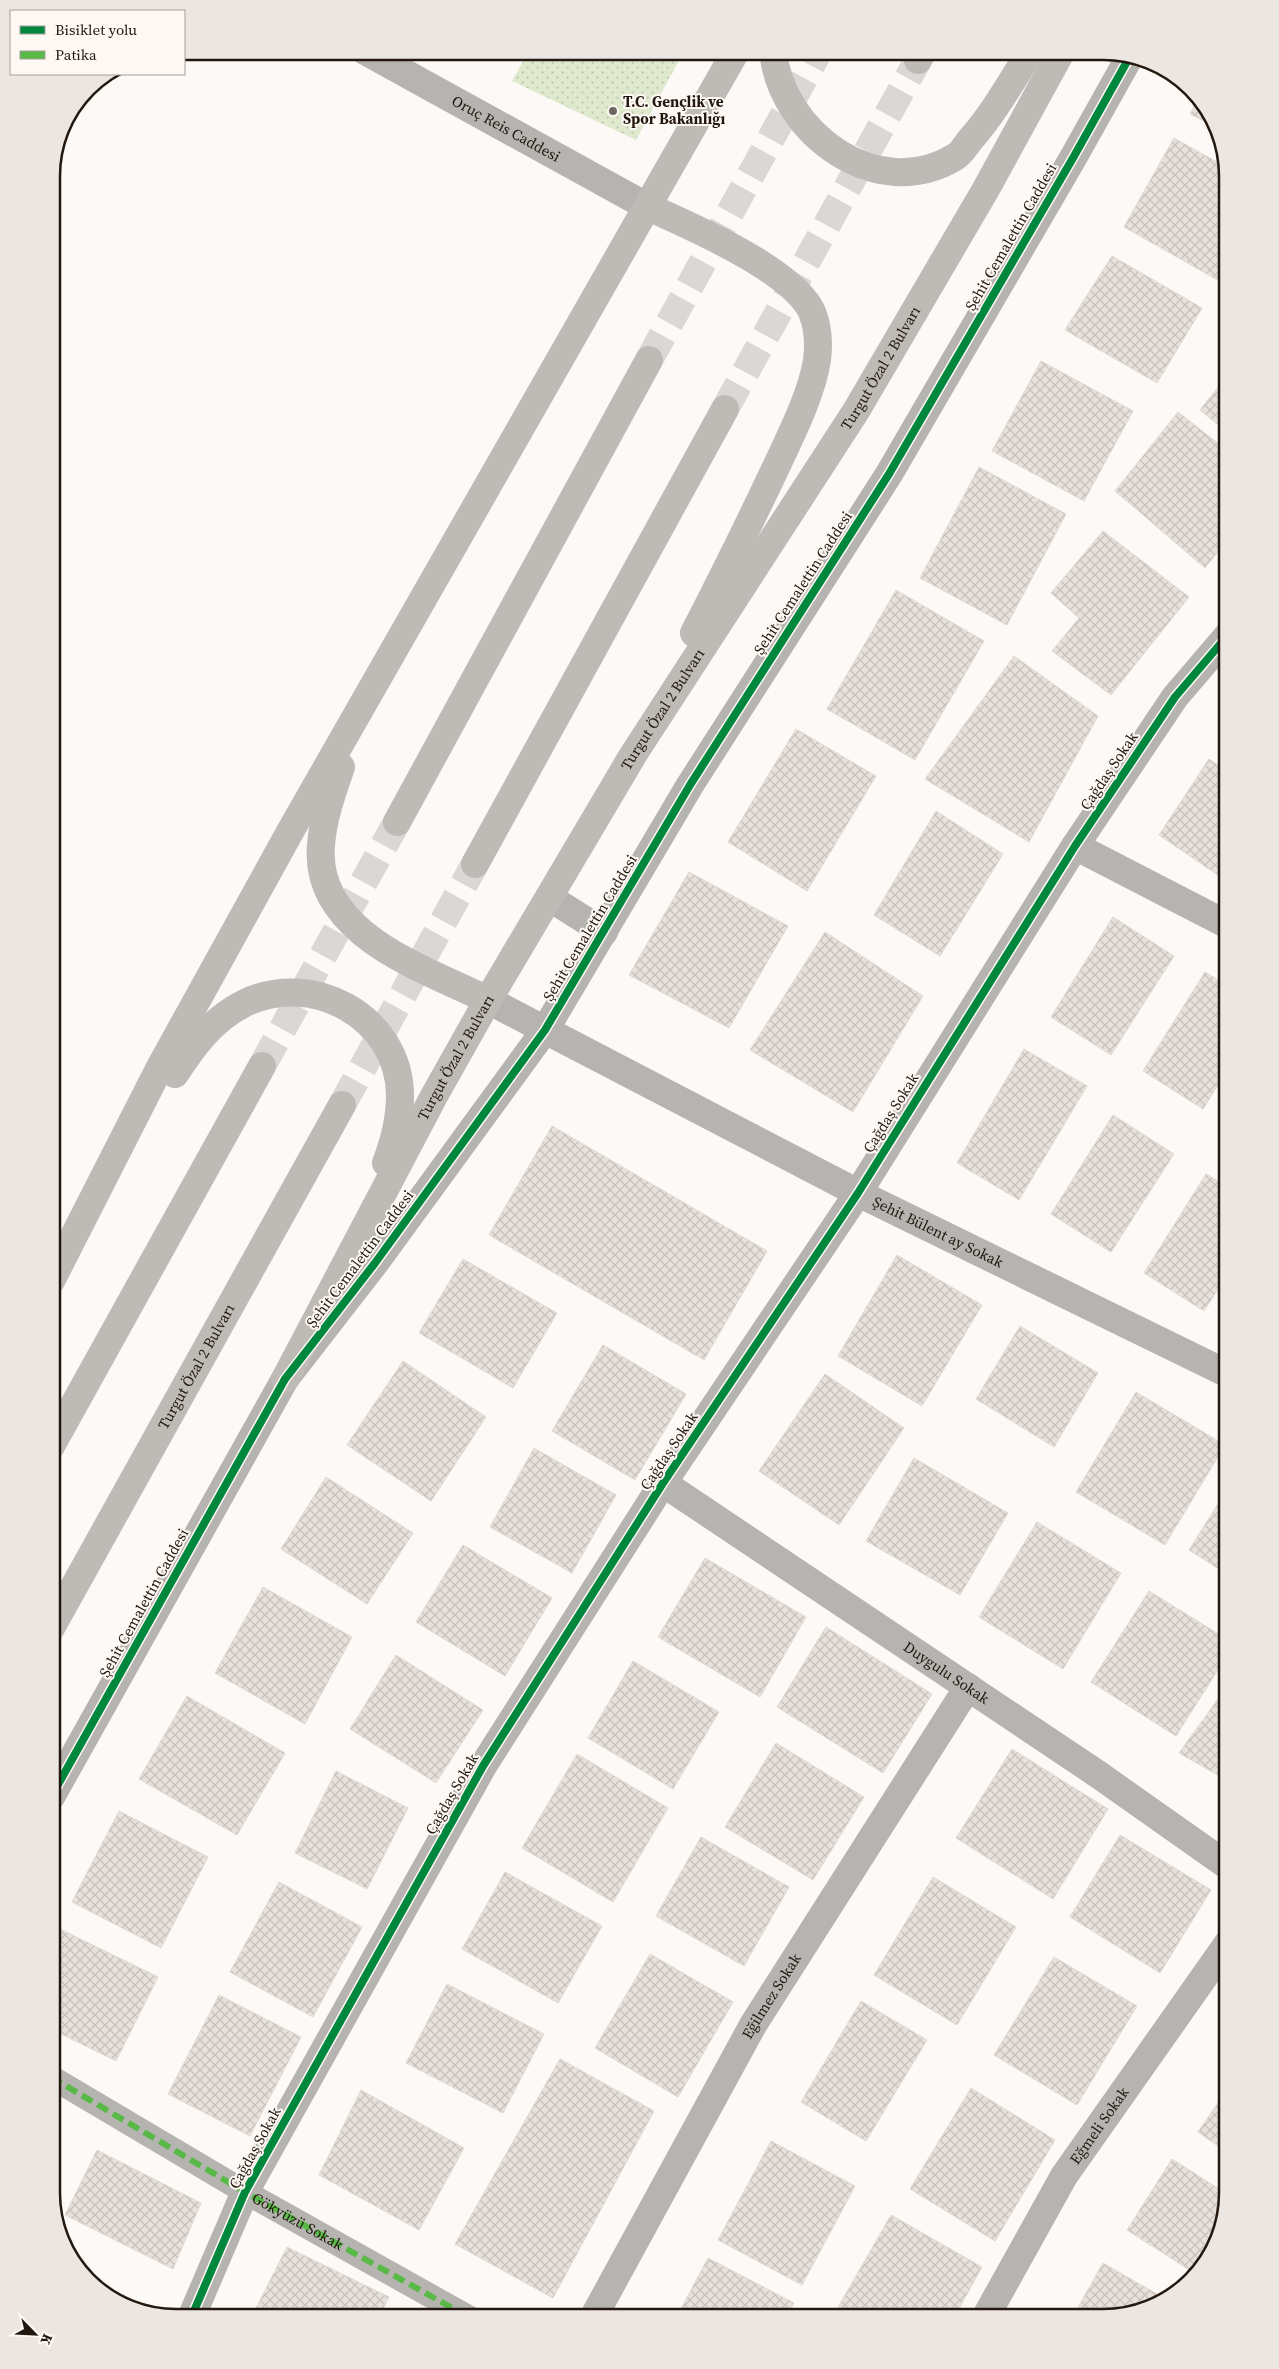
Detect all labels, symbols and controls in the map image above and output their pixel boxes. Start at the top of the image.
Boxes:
legend [10,10,185,75]
text: Bisiklet yolu [55,19,137,40]
text: Patika [55,44,97,65]
street label: Oruç Reis Caddesi [448,90,564,167]
place label: T.C. Gençlik ve Spor Bakanlığı [623,91,725,129]
marker: T.C. Gençlik ve Spor Bakanlığı [607,105,619,117]
street label: Şehit Cemalettin Caddesi [960,159,1061,314]
street label: Turgut Özal 2 Bulvarı [835,302,925,434]
street label: Şehit Cemalettin Caddesi [748,507,857,659]
street label: Turgut Özal 2 Bulvarı [615,644,709,774]
street label: Çağdaş Sokak [1075,727,1143,814]
street label: Şehit Cemalettin Caddesi [538,851,642,1005]
street label: Turgut Özal 2 Bulvarı [412,991,499,1124]
street label: Çağdaş Sokak [858,1068,924,1157]
street label: Şehit Cemalettin Caddesi [301,1186,418,1332]
street label: Şehit Bülent ay Sokak [869,1191,1008,1273]
street label: Turgut Özal 2 Bulvarı [153,1300,239,1433]
street label: Çağdaş Sokak [635,1407,703,1494]
street label: Şehit Cemalettin Caddesi [94,1525,193,1681]
street label: Duygulu Sokak [899,1636,994,1709]
street label: Çağdaş Sokak [420,1749,484,1838]
street label: Eğilmez Sokak [736,1949,806,2042]
street label: Eğmeli Sokak [1064,2082,1134,2168]
street label: Çağdaş Sokak [223,2102,286,2192]
street label: Gökyüzü Sokak [248,2187,348,2256]
north arrow [10,2309,60,2359]
text: K [36,2331,58,2348]

